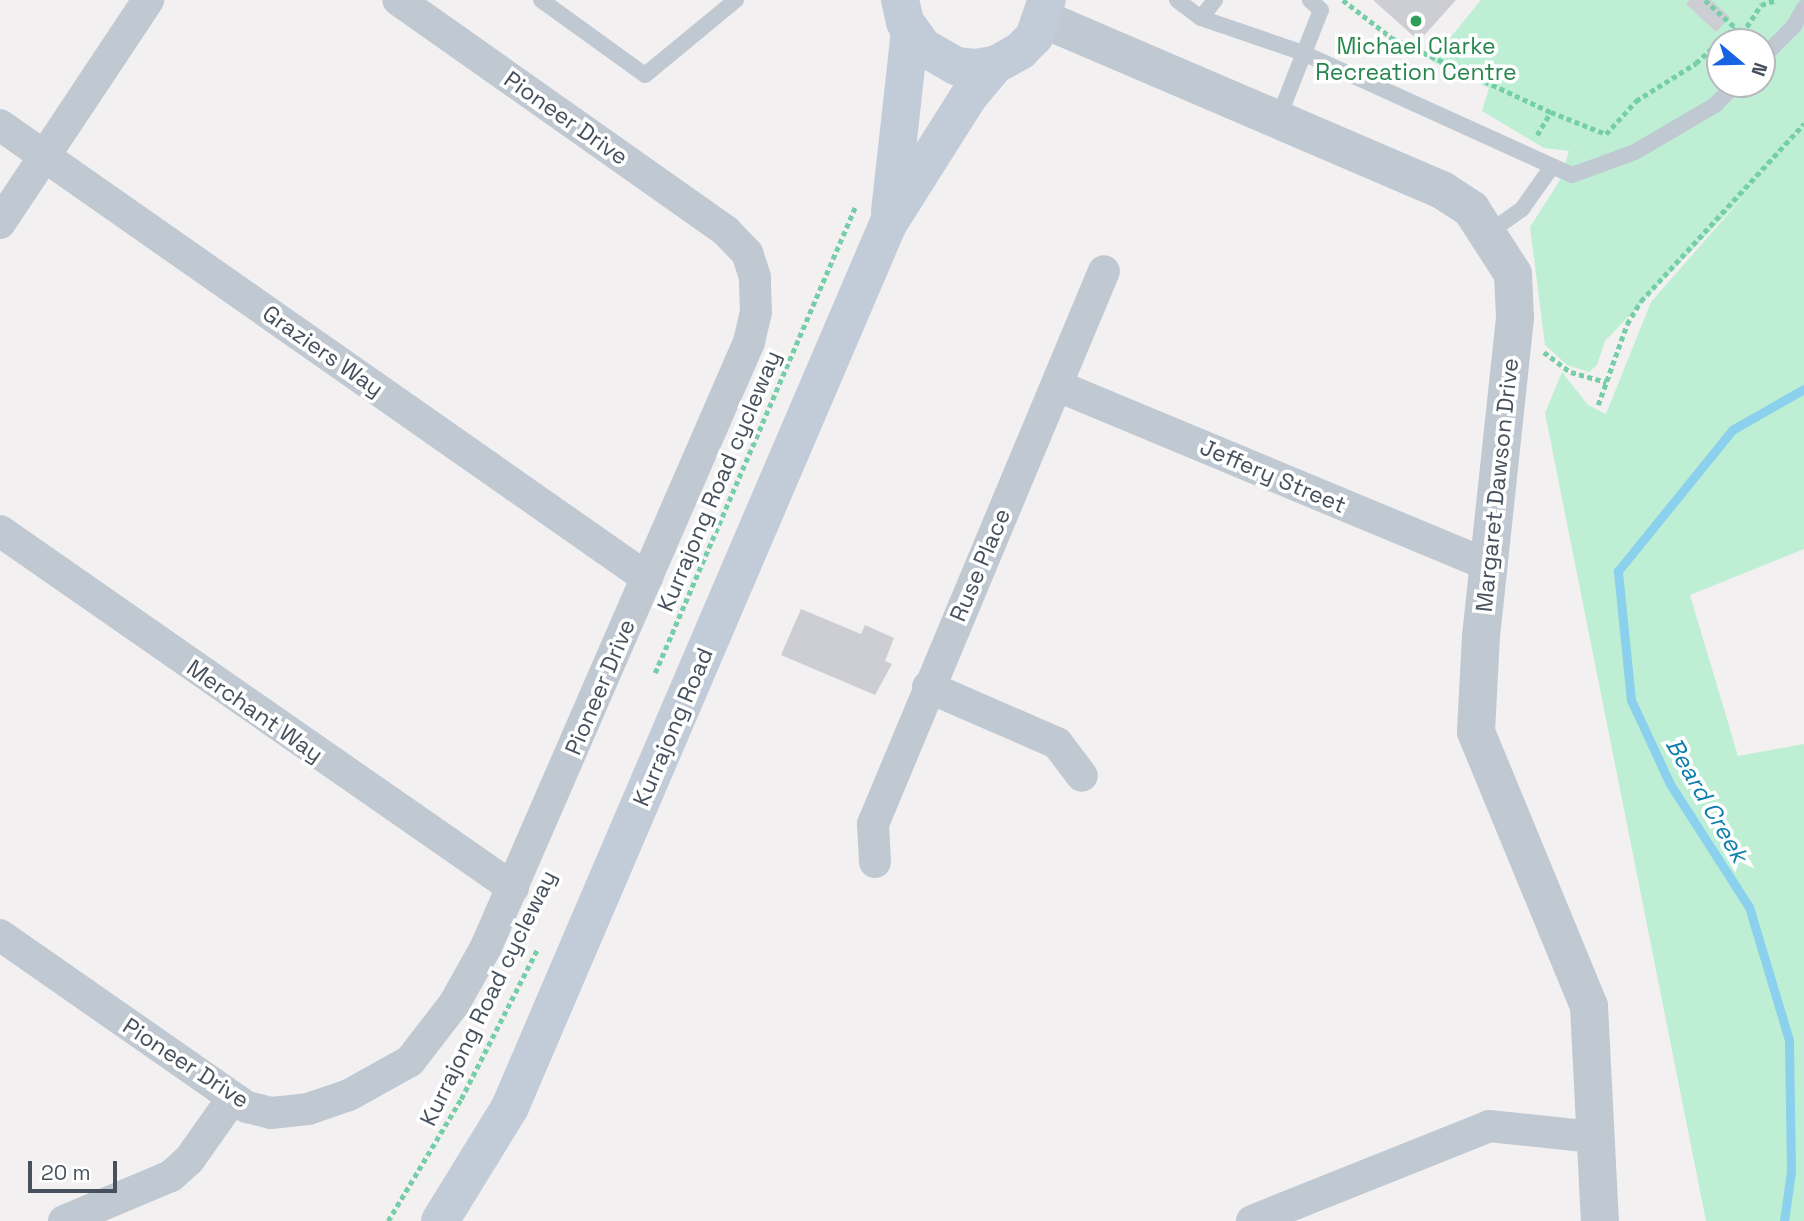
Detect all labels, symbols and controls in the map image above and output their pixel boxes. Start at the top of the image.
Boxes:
marker: Michael Clarke Recreation Centre [1408,13,1424,29]
north arrow [1706,28,1776,98]
place label: Michael Clarke Recreation Centre [1315,32,1517,86]
text: N [1746,59,1773,79]
street label: Pioneer Drive [499,65,633,171]
street label: Graziers Way [257,299,389,403]
street label: Kurrajong Road cycleway [651,346,787,616]
street label: Margaret Dawson Drive [1470,357,1524,613]
street label: Jeffery Street [1196,433,1350,519]
street label: Ruse Place [944,504,1016,626]
street label: Pioneer Drive [559,615,641,759]
street label: Kurrajong Road [627,644,719,810]
street label: Merchant Way [182,654,328,768]
water label: Beard Creek [1660,732,1754,868]
street label: Kurrajong Road cycleway [414,866,562,1130]
street label: Pioneer Drive [118,1012,254,1114]
scale bar [32,1148,121,1192]
text: 20 m [41,1159,91,1186]

